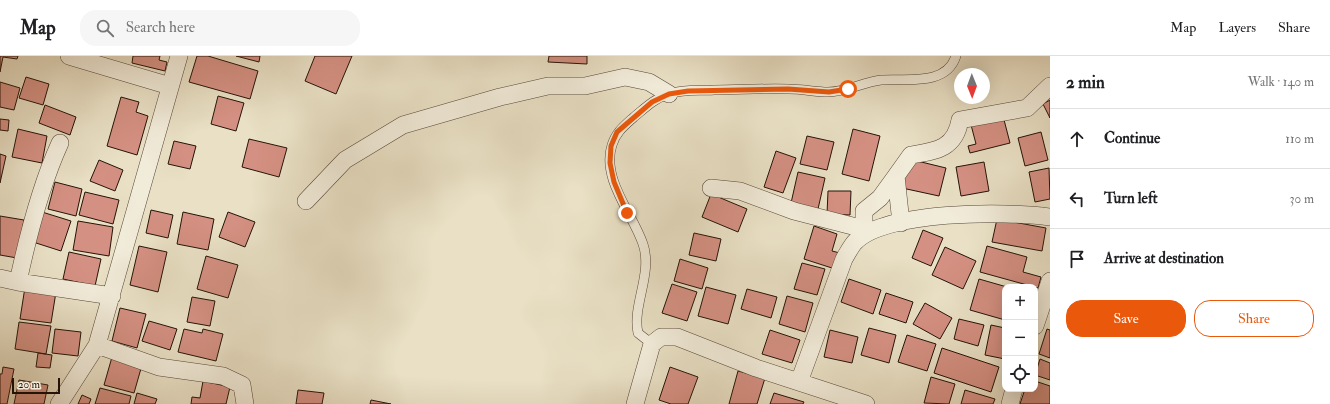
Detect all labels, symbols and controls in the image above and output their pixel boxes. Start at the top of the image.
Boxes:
search box [80,10,360,46]
text: Map [20,16,56,40]
icon: search [94,17,116,39]
text: Search here [126,18,195,37]
text: Map [1170,19,1196,36]
text: Layers [1218,19,1256,36]
text: Share [1278,19,1310,36]
north arrow [954,68,990,104]
text: 2 min [1066,72,1105,93]
text: Walk · 140 m [1248,74,1314,90]
route start [839,80,857,98]
icon: ahead [1066,128,1088,150]
text: Continue [1104,129,1160,148]
text: 110 m [1285,131,1314,147]
icon: left [1066,188,1088,210]
text: Turn left [1104,189,1158,208]
text: 30 m [1290,191,1314,207]
route end [618,204,636,222]
icon: arrive [1066,248,1088,270]
text: Arrive at destination [1104,249,1224,268]
map controls [1002,284,1038,392]
button: + [1002,284,1038,320]
button: Save [1066,300,1186,337]
button: Share [1194,300,1314,337]
button: − [1002,320,1038,356]
button: locate [1002,356,1038,392]
scale bar [12,376,60,395]
text: 20 m [18,378,40,391]

